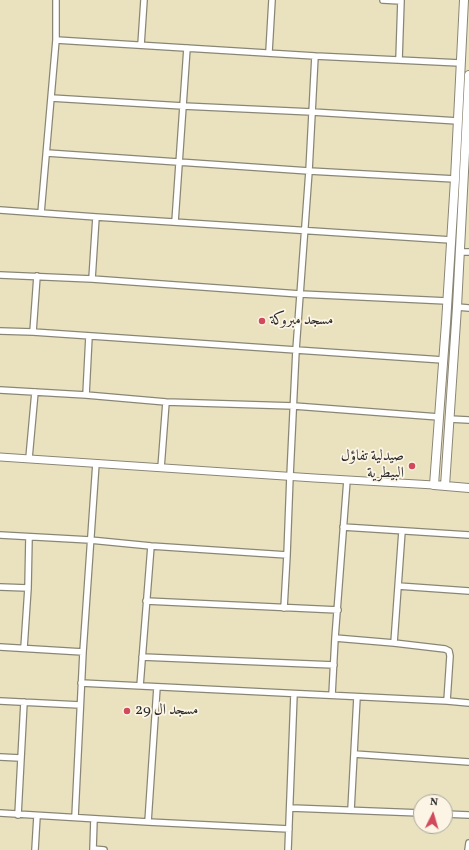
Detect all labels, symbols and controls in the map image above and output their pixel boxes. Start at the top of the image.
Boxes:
place label: مسجد مبروكة [270,312,333,330]
marker: مسجد مبروكة [257,316,267,326]
place label: صيدلية تفاؤل البيطرية [341,448,404,483]
marker: صيدلية تفاؤل البيطرية [407,461,417,471]
place label: مسجد ال 29 [135,702,198,720]
marker: مسجد ال 29 [122,706,132,716]
north arrow [413,794,453,834]
text: N [429,795,439,810]

